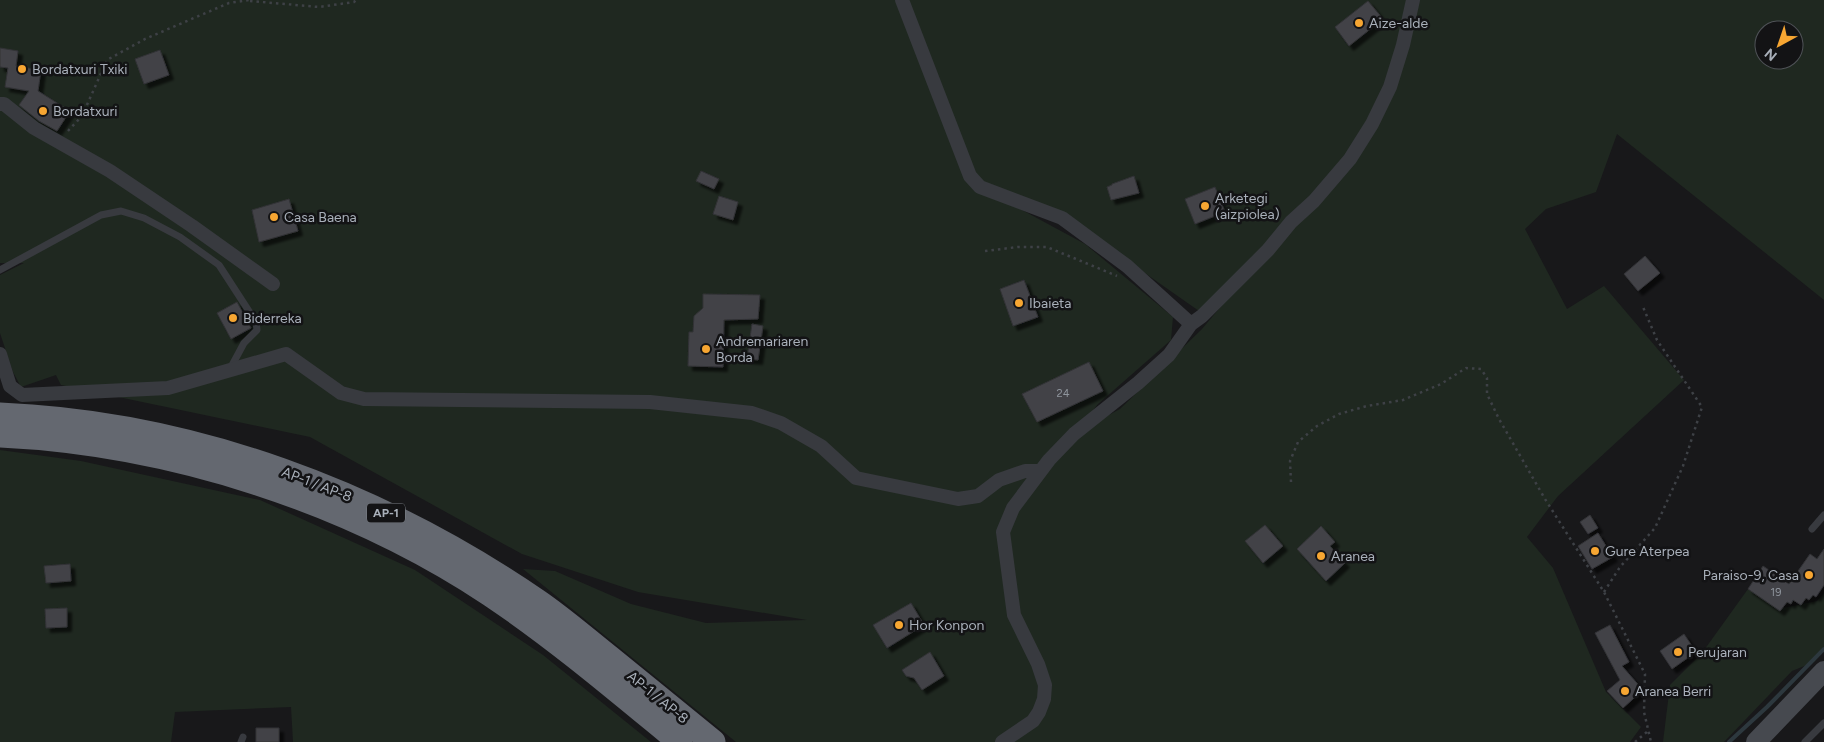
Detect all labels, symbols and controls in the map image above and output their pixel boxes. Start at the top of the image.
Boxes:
place label: Aize-alde [1369,15,1429,32]
marker: Aize-alde [1353,17,1365,29]
north arrow [1754,20,1804,70]
text: N [1761,45,1781,65]
place label: Bordatxuri Txiki [32,61,128,78]
marker: Bordatxuri Txiki [16,63,28,75]
place label: Bordatxuri [53,103,117,120]
marker: Bordatxuri [37,105,49,117]
place label: Arketegi (aizpiolea) [1215,190,1280,223]
marker: Arketegi (aizpiolea) [1199,200,1211,212]
place label: Casa Baena [284,209,357,226]
marker: Casa Baena [268,211,280,223]
place label: Ibaieta [1029,295,1071,312]
marker: Ibaieta [1013,297,1025,309]
place label: Biderreka [243,310,302,327]
marker: Biderreka [227,312,239,324]
place label: Andremariaren Borda [716,333,808,366]
marker: Andremariaren Borda [700,343,712,355]
house number: 24 [1057,387,1070,400]
street label: AP-1 / AP-8 [279,463,354,506]
road number: AP-1 [367,503,405,522]
place label: Gure Aterpea [1605,543,1689,560]
marker: Gure Aterpea [1589,545,1601,557]
place label: Aranea [1331,548,1375,565]
marker: Aranea [1315,550,1327,562]
place label: Paraiso-9, Casa [1703,567,1799,584]
marker: Paraiso-9, Casa [1803,569,1815,581]
house number: 19 [1771,586,1781,599]
place label: Hor Konpon [909,617,985,634]
marker: Hor Konpon [893,619,905,631]
place label: Perujaran [1688,644,1747,661]
marker: Perujaran [1672,646,1684,658]
street label: AP-1 / AP-8 [624,668,692,727]
place label: Aranea Berri [1635,683,1711,700]
marker: Aranea Berri [1619,685,1631,697]

